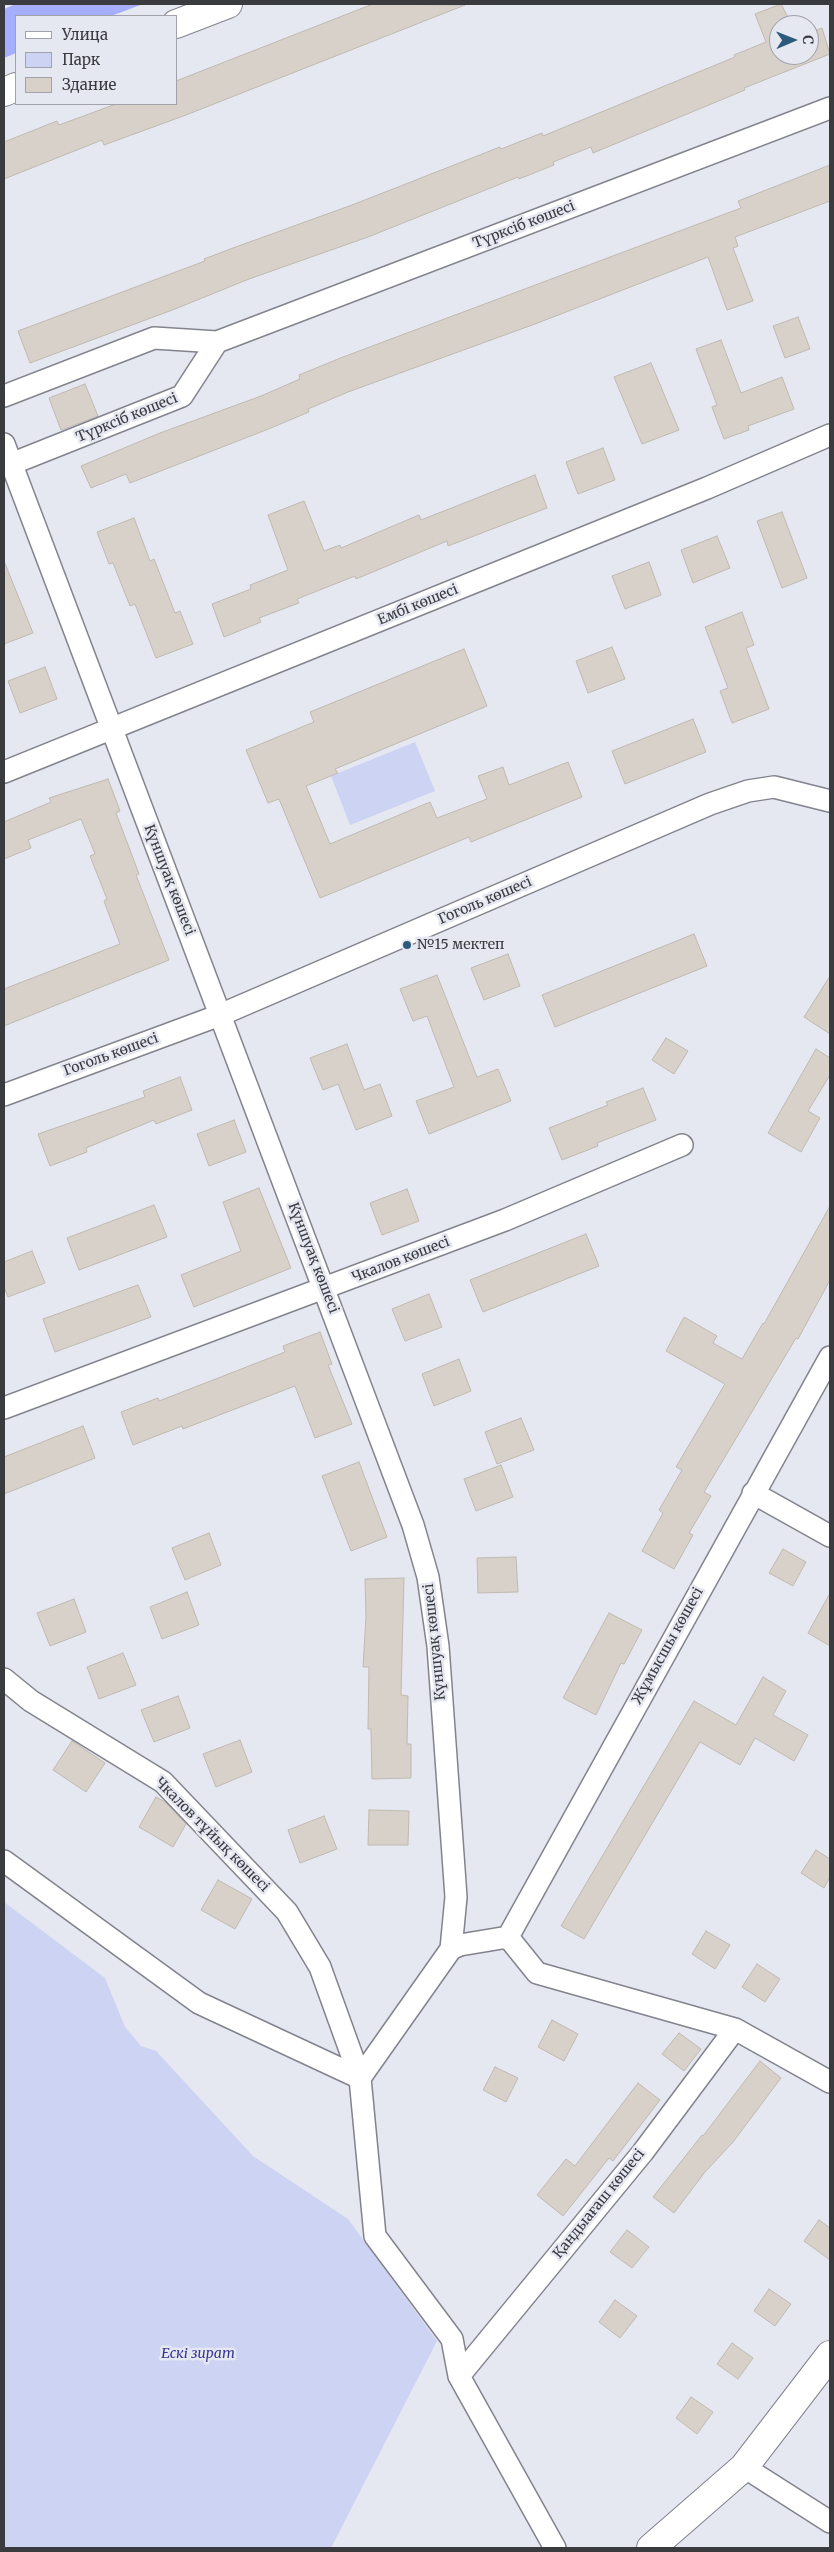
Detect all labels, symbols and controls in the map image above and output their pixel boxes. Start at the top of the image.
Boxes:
legend [15,15,178,105]
north arrow [769,15,819,65]
text: Улица [62,25,108,44]
text: С [799,35,817,45]
text: Парк [62,50,100,69]
text: Здание [62,75,116,94]
street label: Түрксіб көшесі [471,198,577,252]
street label: Түрксіб көшесі [74,390,180,446]
street label: Ембі көшесі [375,581,461,629]
street label: Күншуақ көшесі [140,822,198,938]
street label: Гоголь көшесі [436,874,534,928]
place label: №15 мектеп [417,937,504,953]
marker: №15 мектеп [401,939,413,951]
street label: Гоголь көшесі [61,1030,161,1080]
street label: Күншуақ көшесі [284,1200,342,1316]
street label: Чкалов көшесі [350,1234,452,1286]
street label: Күншуақ көшесі [421,1583,449,1701]
street label: Жұмысшы көшесі [629,1585,707,1707]
street label: Чкалов тұйық көшесі [151,1774,273,1896]
street label: Қандыағаш көшесі [550,2146,648,2262]
park label: Ескі зират [161,2346,235,2362]

